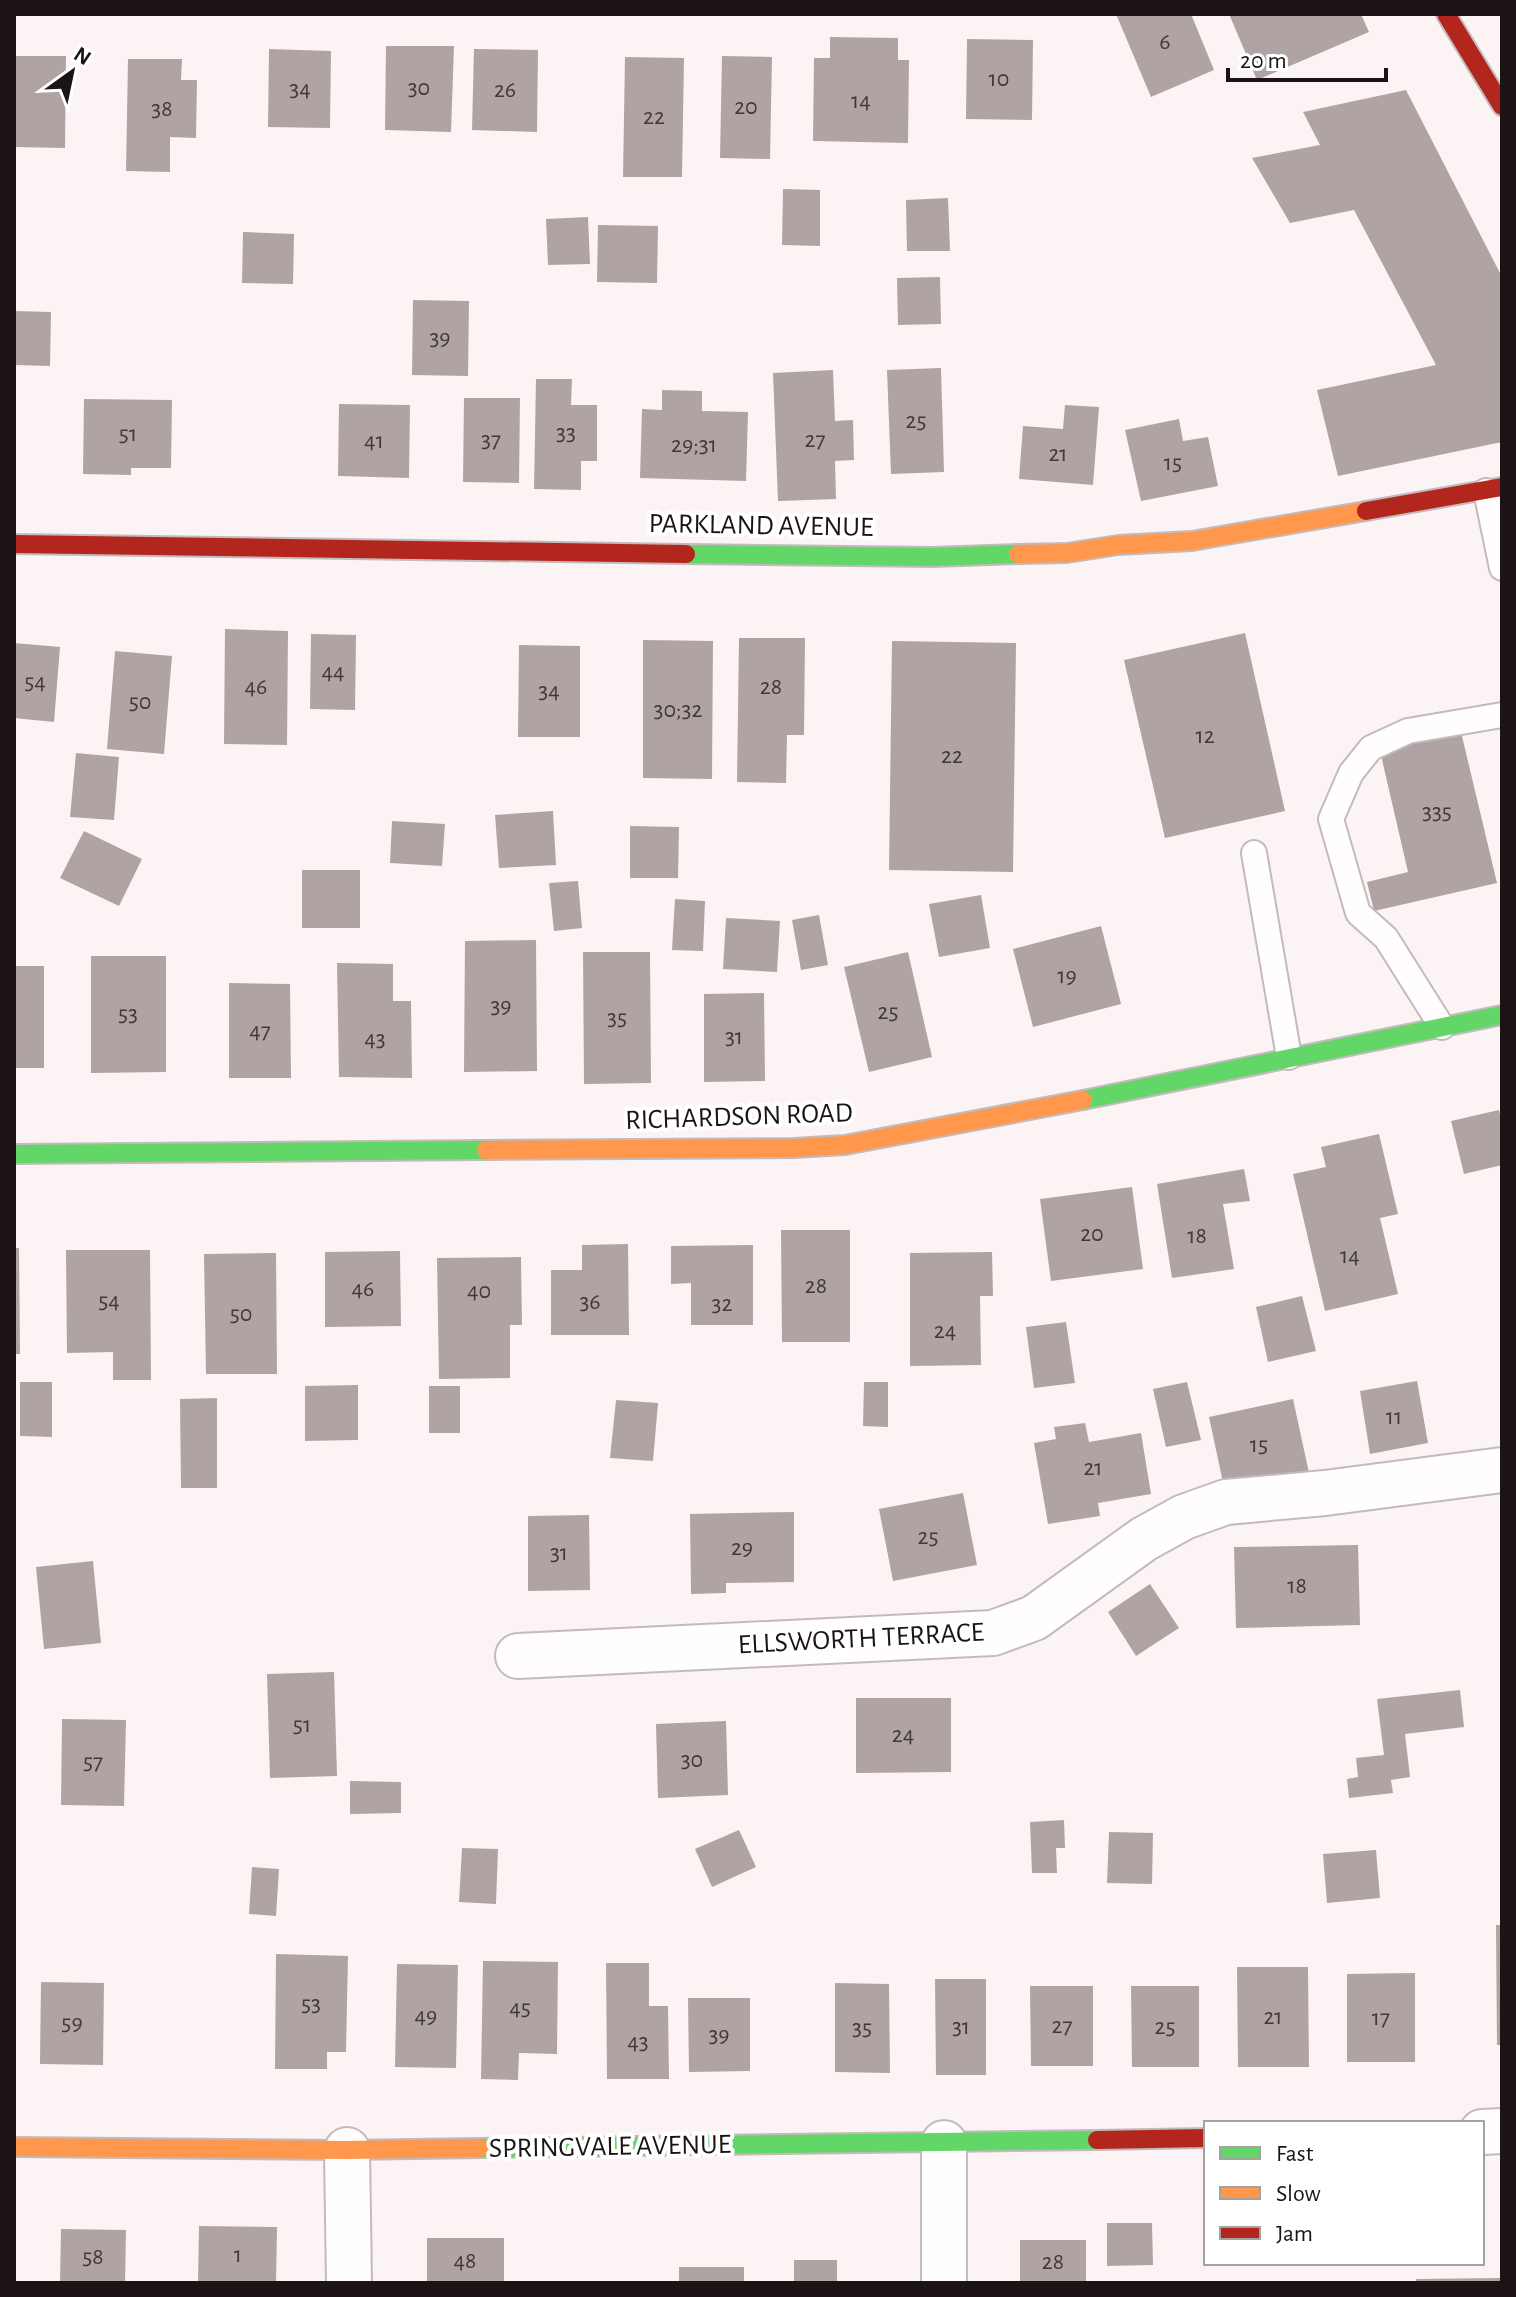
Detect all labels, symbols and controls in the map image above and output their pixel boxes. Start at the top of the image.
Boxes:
house number: 6 [1159,30,1171,54]
north arrow [32,32,112,112]
scale bar [1228,32,1386,82]
text: N [70,43,95,69]
text: 20 m [1240,49,1287,73]
house number: 10 [989,67,1009,91]
house number: 30 [408,76,430,100]
house number: 34 [289,77,311,101]
house number: 26 [494,78,516,102]
house number: 14 [851,89,871,113]
house number: 20 [734,95,758,119]
house number: 38 [151,97,173,121]
house number: 22 [643,105,665,129]
house number: 39 [429,326,451,350]
house number: 25 [906,409,926,433]
house number: 33 [556,421,576,445]
house number: 51 [119,422,137,446]
house number: 37 [481,428,501,452]
house number: 27 [805,428,825,452]
house number: 41 [364,429,384,453]
house number: 29;31 [671,433,717,457]
house number: 21 [1048,442,1068,466]
house number: 15 [1164,451,1182,475]
street label: PARKLAND AVENUE [648,510,874,542]
house number: 44 [321,660,345,684]
house number: 54 [24,670,46,694]
house number: 46 [245,675,267,699]
house number: 28 [760,675,782,699]
house number: 34 [538,679,560,703]
house number: 50 [129,690,151,714]
house number: 30;32 [654,698,703,722]
house number: 12 [1195,724,1215,748]
house number: 22 [941,744,963,768]
house number: 335 [1422,800,1452,824]
house number: 19 [1057,964,1077,988]
house number: 39 [490,994,512,1018]
house number: 25 [878,1000,898,1024]
house number: 53 [118,1002,138,1026]
house number: 35 [607,1006,627,1030]
house number: 47 [249,1019,271,1043]
house number: 31 [725,1025,743,1049]
house number: 43 [364,1027,386,1051]
street label: RICHARDSON ROAD [625,1099,853,1135]
house number: 20 [1080,1222,1104,1246]
house number: 18 [1187,1224,1207,1248]
house number: 14 [1340,1244,1360,1268]
house number: 28 [805,1274,827,1298]
house number: 46 [352,1277,374,1301]
house number: 40 [467,1279,491,1303]
house number: 54 [98,1289,120,1313]
house number: 36 [579,1290,601,1314]
house number: 32 [712,1292,732,1316]
house number: 50 [230,1302,252,1326]
house number: 24 [934,1319,956,1343]
house number: 11 [1386,1405,1402,1429]
house number: 15 [1250,1433,1268,1457]
house number: 21 [1083,1456,1103,1480]
house number: 25 [918,1525,938,1549]
house number: 29 [731,1536,753,1560]
house number: 31 [550,1541,568,1565]
house number: 18 [1287,1574,1307,1598]
street label: ELLSWORTH TERRACE [737,1619,985,1659]
house number: 51 [293,1713,311,1737]
house number: 24 [892,1723,914,1747]
house number: 30 [681,1748,703,1772]
house number: 57 [83,1750,103,1774]
house number: 53 [301,1992,321,2016]
house number: 45 [509,1996,531,2020]
house number: 49 [415,2004,437,2028]
house number: 21 [1263,2005,1283,2029]
house number: 17 [1372,2006,1390,2030]
house number: 59 [61,2011,83,2035]
house number: 27 [1052,2014,1072,2038]
house number: 31 [952,2015,970,2039]
house number: 25 [1155,2015,1175,2039]
house number: 35 [852,2016,872,2040]
house number: 39 [708,2023,730,2047]
house number: 43 [627,2030,649,2054]
legend [1204,2121,1484,2265]
street label: SPRINGVALE AVENUE [489,2131,731,2163]
text: Fast [1276,2142,1314,2166]
text: Slow [1276,2182,1321,2206]
text: Jam [1276,2222,1313,2246]
house number: 1 [234,2243,242,2267]
house number: 58 [82,2245,104,2269]
house number: 48 [454,2249,476,2273]
house number: 28 [1042,2250,1064,2274]

